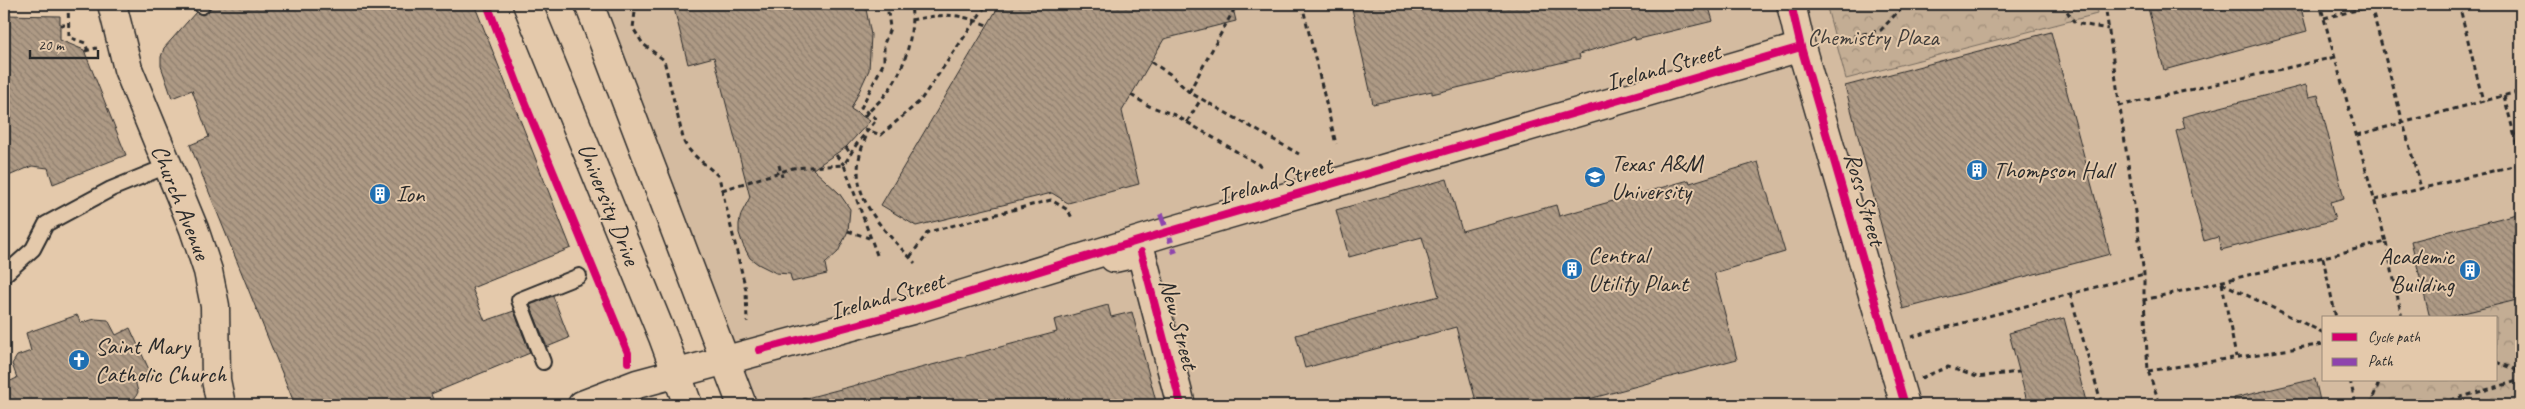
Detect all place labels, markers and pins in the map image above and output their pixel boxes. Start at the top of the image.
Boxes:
place label: Texas A&M University [1611,148,1705,206]
place label: Thompson Hall [1993,155,2117,185]
building icon: Thompson Hall [1965,158,1989,182]
school or university icon: Texas A&M University [1583,165,1607,189]
place label: Ion [396,179,426,209]
building icon: Ion [368,182,392,206]
place label: Central Utility Plant [1588,240,1690,298]
place label: Academic Building [2379,241,2455,299]
building icon: Central Utility Plant [1560,257,1584,281]
building icon: Academic Building [2458,258,2482,282]
place label: Saint Mary Catholic Church [95,331,227,389]
church icon: Saint Mary Catholic Church [67,348,91,372]

